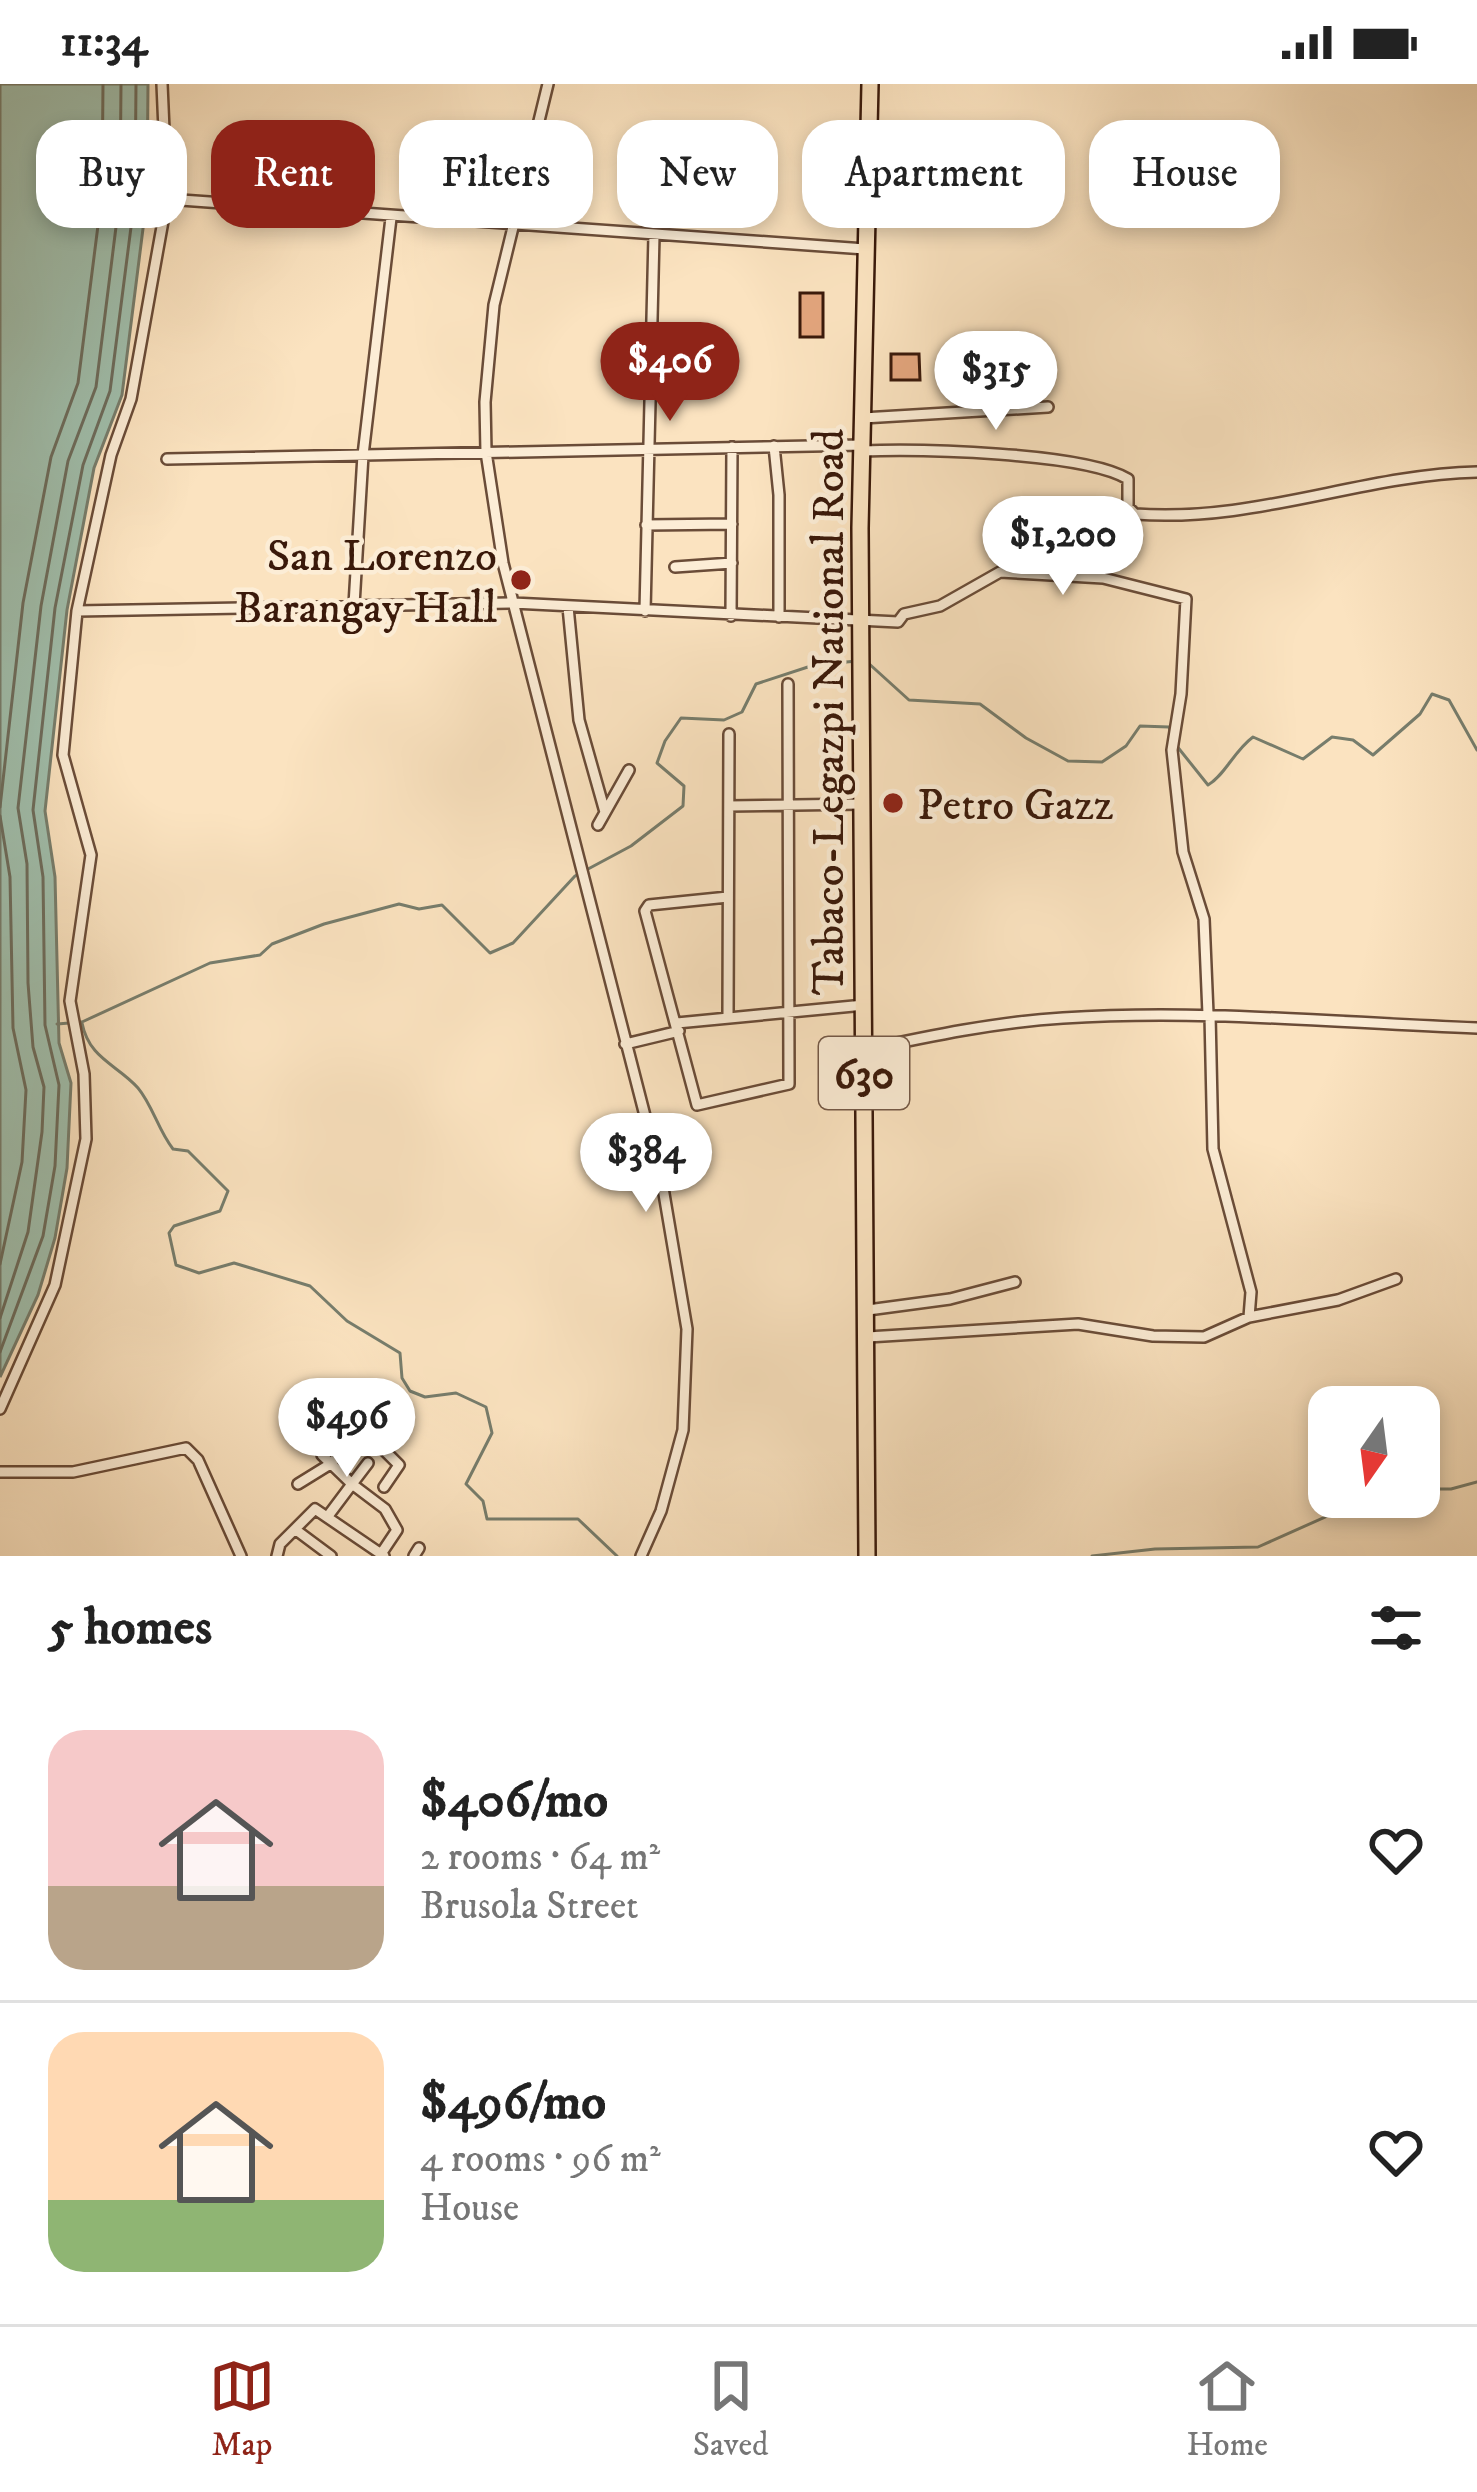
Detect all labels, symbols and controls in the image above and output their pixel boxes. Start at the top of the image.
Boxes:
text: 11:34 [60,14,147,70]
chip: Buy [36,120,187,228]
chip: Rent [211,120,375,228]
chip: Filters [399,120,593,228]
chip: New [617,120,778,228]
chip: Apartment [802,120,1065,228]
chip: House [1089,120,1280,228]
pin: $406 [599,322,741,424]
pin: $315 [925,331,1067,433]
text: $406 [627,336,713,385]
text: $315 [961,345,1031,394]
street label: Tabaco-Legazpi National Road [802,428,858,995]
pin: $1,200 [965,496,1161,598]
text: $1,200 [1009,510,1117,559]
place label: San Lorenzo Barangay Hall [234,529,497,637]
marker: San Lorenzo Barangay Hall [508,567,534,593]
place label: Petro Gazz [917,778,1113,834]
marker: Petro Gazz [880,790,906,816]
road number: 630 [819,1037,909,1109]
pin: $384 [575,1113,717,1215]
text: $384 [607,1127,685,1176]
pin: $496 [276,1378,418,1480]
north arrow [1308,1386,1440,1518]
map controls [1308,1386,1440,1518]
text: $496 [305,1392,389,1441]
icon: filters [1363,1595,1429,1661]
text: 5 homes [48,1596,212,1660]
text: $406/mo [420,1769,608,1833]
icon: home [144,1778,288,1922]
icon: heart [1363,1817,1429,1883]
text: 2 rooms · 64 m² [420,1833,660,1882]
text: Brusola Street [420,1882,639,1931]
text: $496/mo [420,2071,606,2135]
icon: home [144,2080,288,2224]
icon: heart [1363,2119,1429,2185]
text: 4 rooms · 96 m² [420,2135,661,2184]
text: House [420,2184,519,2233]
tab: Map [209,2353,275,2466]
tab: Saved [693,2353,769,2466]
tab: Home [1186,2353,1268,2466]

